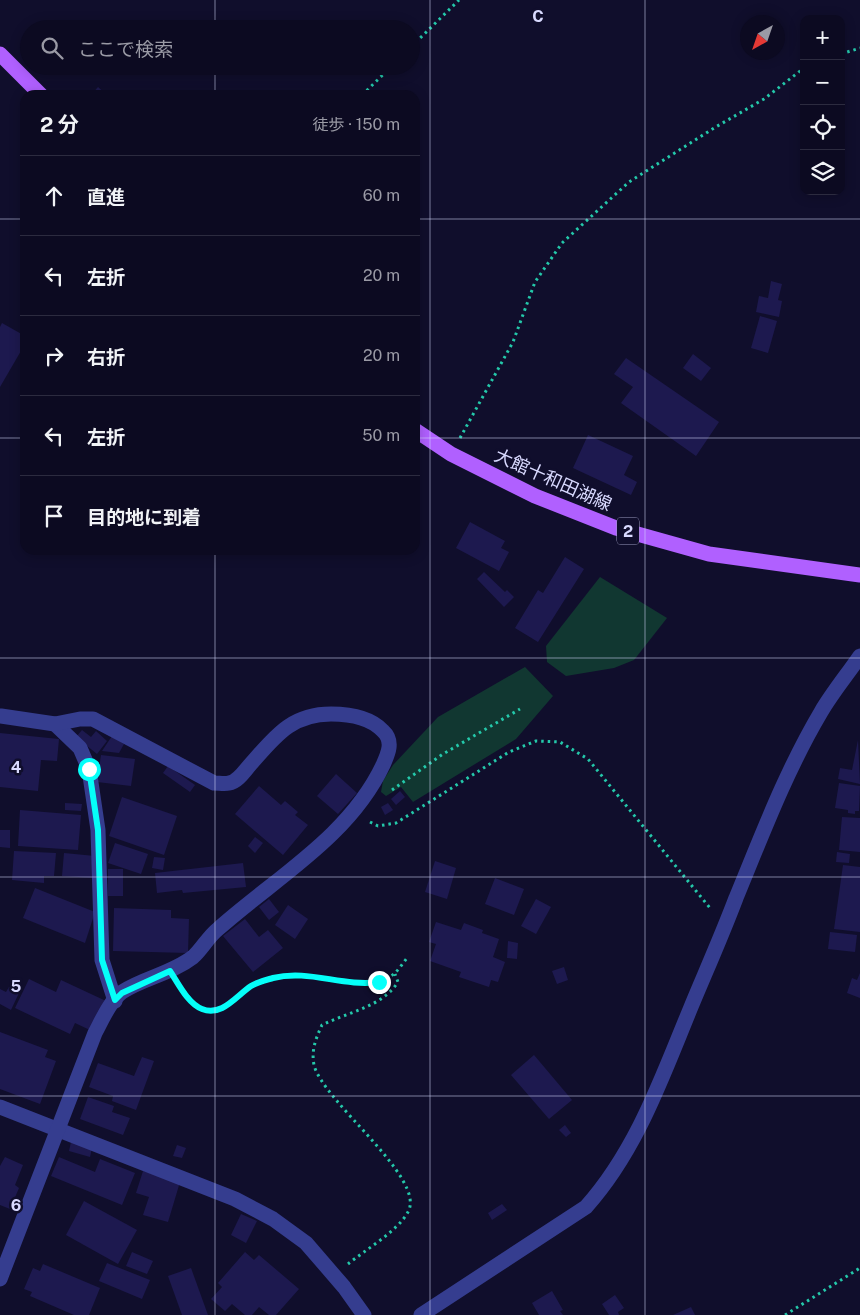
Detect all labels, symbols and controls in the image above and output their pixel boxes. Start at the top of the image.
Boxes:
text: C [532,7,544,26]
north arrow [740,15,785,60]
map controls [800,15,845,195]
button: + [800,15,845,60]
search box [20,20,420,75]
icon: search [38,34,66,62]
text: ここで検索 [78,38,173,60]
button: − [800,60,845,105]
button: locate [800,105,845,150]
text: 2 分 [40,112,79,137]
text: 徒歩 · 150 m [312,115,400,134]
button: layers [800,150,845,195]
icon: ahead [40,182,68,210]
text: 直進 [87,186,125,208]
text: 60 m [363,186,400,205]
icon: left [40,262,68,290]
text: 左折 [87,266,125,288]
text: 20 m [363,266,400,285]
icon: right [40,342,68,370]
text: 右折 [87,346,125,368]
text: 20 m [363,346,400,365]
icon: left [40,422,68,450]
text: 左折 [87,426,125,448]
text: 50 m [362,426,400,445]
street label: 大館十和田湖線 [491,444,615,515]
icon: arrive [40,502,68,530]
text: 目的地に到着 [87,506,201,528]
road number: 2 [617,518,639,544]
text: 4 [11,758,22,777]
route start [78,758,101,781]
route end [368,971,391,994]
text: 5 [11,977,22,996]
text: 6 [11,1196,21,1215]

